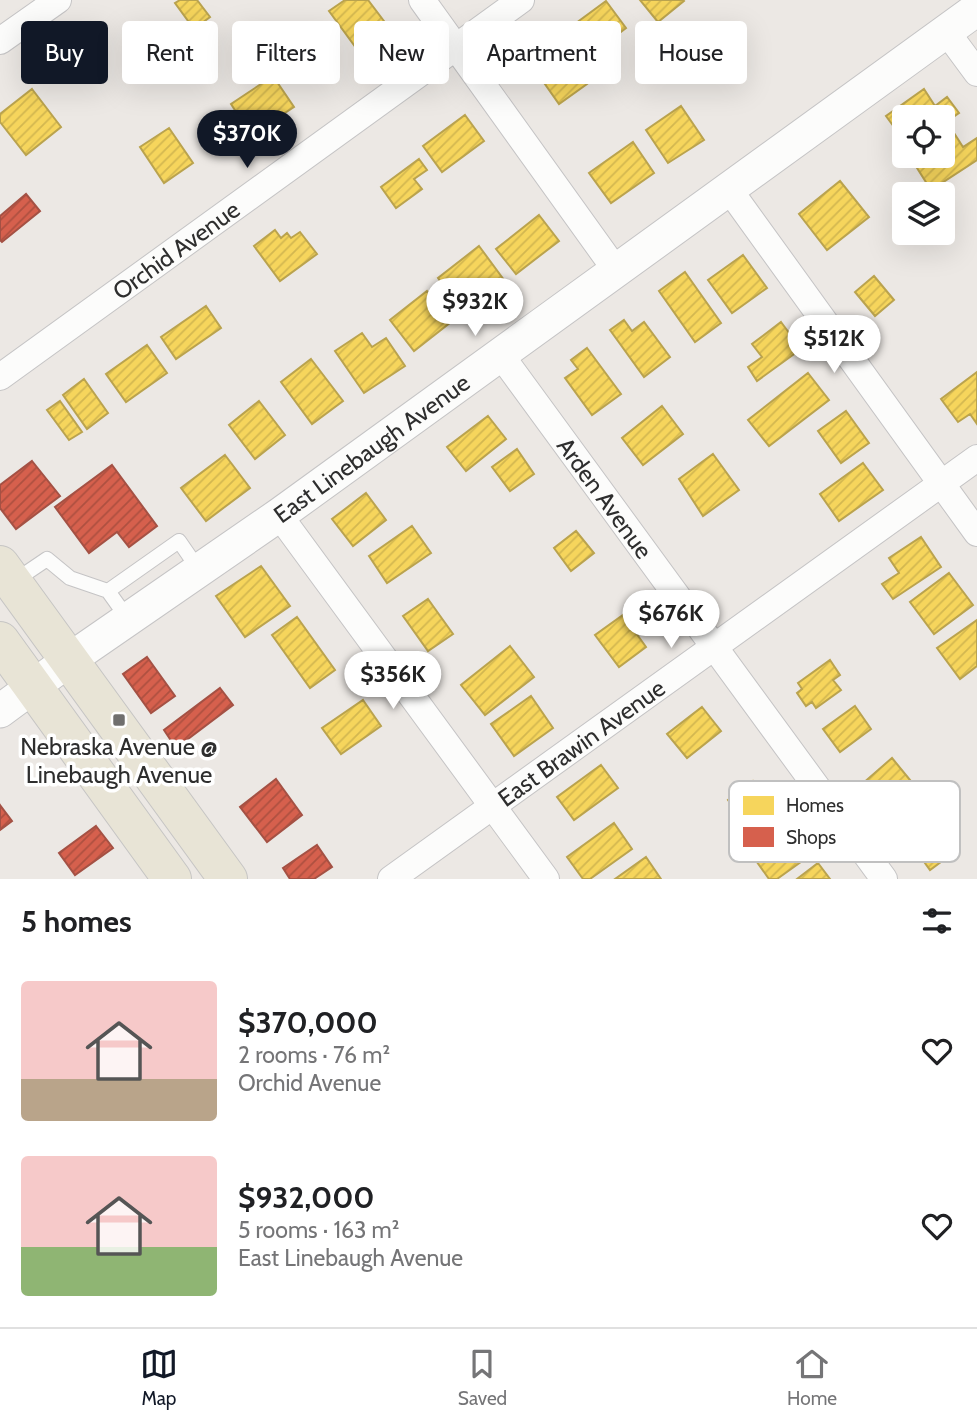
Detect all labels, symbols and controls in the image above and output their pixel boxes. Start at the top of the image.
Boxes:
chip: Buy [21,21,108,84]
chip: Rent [122,21,218,84]
chip: Filters [232,21,340,84]
chip: New [354,21,449,84]
chip: Apartment [463,21,621,84]
chip: House [635,21,747,84]
map controls [892,105,955,245]
button: locate [892,105,955,168]
pin: $370K [198,110,296,170]
text: $370K [213,119,281,147]
button: layers [892,182,955,245]
street label: Orchid Avenue [107,194,245,305]
pin: $932K [426,278,524,338]
text: $932K [442,287,508,315]
pin: $512K [785,316,883,375]
text: $512K [804,324,864,352]
street label: East Linebaugh Avenue [268,367,475,529]
street label: Arden Avenue [551,432,659,564]
pin: $676K [622,590,720,650]
text: $676K [639,599,703,627]
pin: $356K [344,652,442,711]
text: $356K [360,660,426,688]
street label: East Brawin Avenue [492,673,670,812]
marker: Nebraska Avenue @ Linebaugh Avenue [111,712,127,728]
place label: Nebraska Avenue @ Linebaugh Avenue [20,732,218,789]
legend [729,781,960,862]
text: Homes [786,794,844,817]
text: Shops [786,826,836,849]
icon: filters [918,902,956,940]
text: 5 homes [21,903,132,940]
text: $370,000 [238,1004,378,1041]
icon: home [77,1009,161,1093]
icon: heart [918,1032,956,1070]
text: 2 rooms · 76 m² [238,1041,390,1069]
text: Orchid Avenue [238,1069,381,1097]
text: $932,000 [238,1179,375,1216]
icon: home [77,1184,161,1268]
icon: heart [918,1207,956,1245]
text: 5 rooms · 163 m² [238,1216,399,1244]
text: East Linebaugh Avenue [238,1244,463,1272]
tab: Map [140,1345,178,1410]
tab: Saved [458,1345,507,1410]
tab: Home [787,1345,837,1410]

